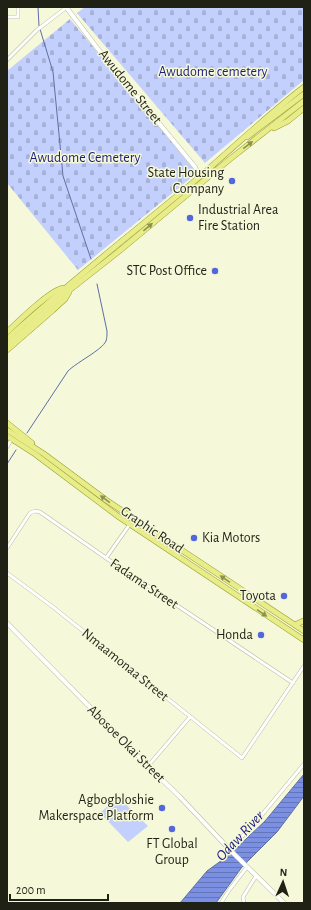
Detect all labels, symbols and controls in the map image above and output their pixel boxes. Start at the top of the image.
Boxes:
street label: Awudome Street [96,47,165,127]
park label: Awudome cemetery [158,65,268,79]
one-way arrow [243,140,254,149]
park label: Awudome Cemetery [30,151,140,165]
place label: State Housing Company [148,166,224,196]
marker: State Housing Company [227,176,237,186]
place label: Industrial Area Fire Station [198,203,279,233]
marker: Industrial Area Fire Station [185,213,195,223]
one-way arrow [143,223,153,232]
place label: STC Post Office [126,264,207,278]
marker: STC Post Office [210,266,220,276]
one-way arrow [100,495,110,503]
street label: Graphic Road [118,504,186,556]
place label: Kia Motors [202,531,260,545]
marker: Kia Motors [189,533,199,543]
street label: Fadama Street [107,556,181,612]
one-way arrow [220,575,230,583]
place label: Toyota [240,589,277,603]
marker: Toyota [279,591,289,601]
one-way arrow [256,609,268,616]
street label: Nmaamonaa Street [79,626,171,704]
place label: Honda [216,628,254,642]
marker: Honda [256,630,266,640]
street label: Abosoe Okai Street [85,703,168,786]
place label: Agbogbloshie Makerspace Platform [38,793,154,823]
marker: Agbogbloshie Makerspace Platform [157,803,167,813]
water label: Odaw River [213,807,267,864]
marker: FT Global Group [167,824,177,834]
place label: FT Global Group [146,837,198,867]
north arrow [263,862,303,902]
text: N [279,867,288,878]
scale bar [10,876,108,902]
text: 200 m [16,884,46,896]

